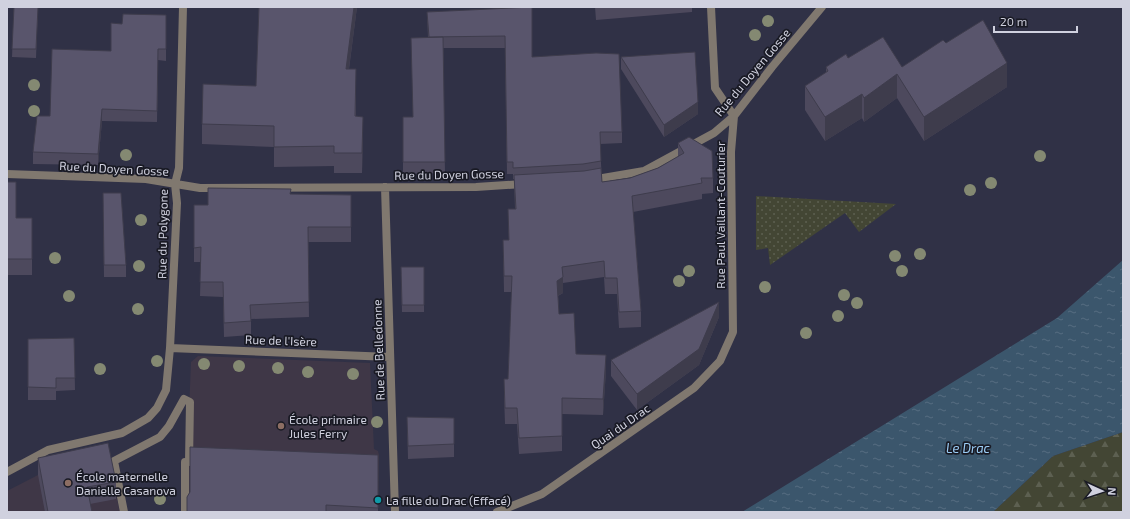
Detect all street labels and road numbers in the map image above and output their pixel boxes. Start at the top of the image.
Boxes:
street label: Rue du Doyen Gosse [711,25,793,119]
street label: Rue Paul Vaillant-Couturier [713,141,727,289]
street label: Rue du Doyen Gosse [59,158,169,178]
street label: Rue du Doyen Gosse [394,166,504,182]
street label: Rue du Polygone [154,189,170,279]
street label: Rue de Belledonne [369,299,387,401]
street label: Rue de l'Isère [245,332,317,348]
street label: Quai du Drac [588,400,653,452]

